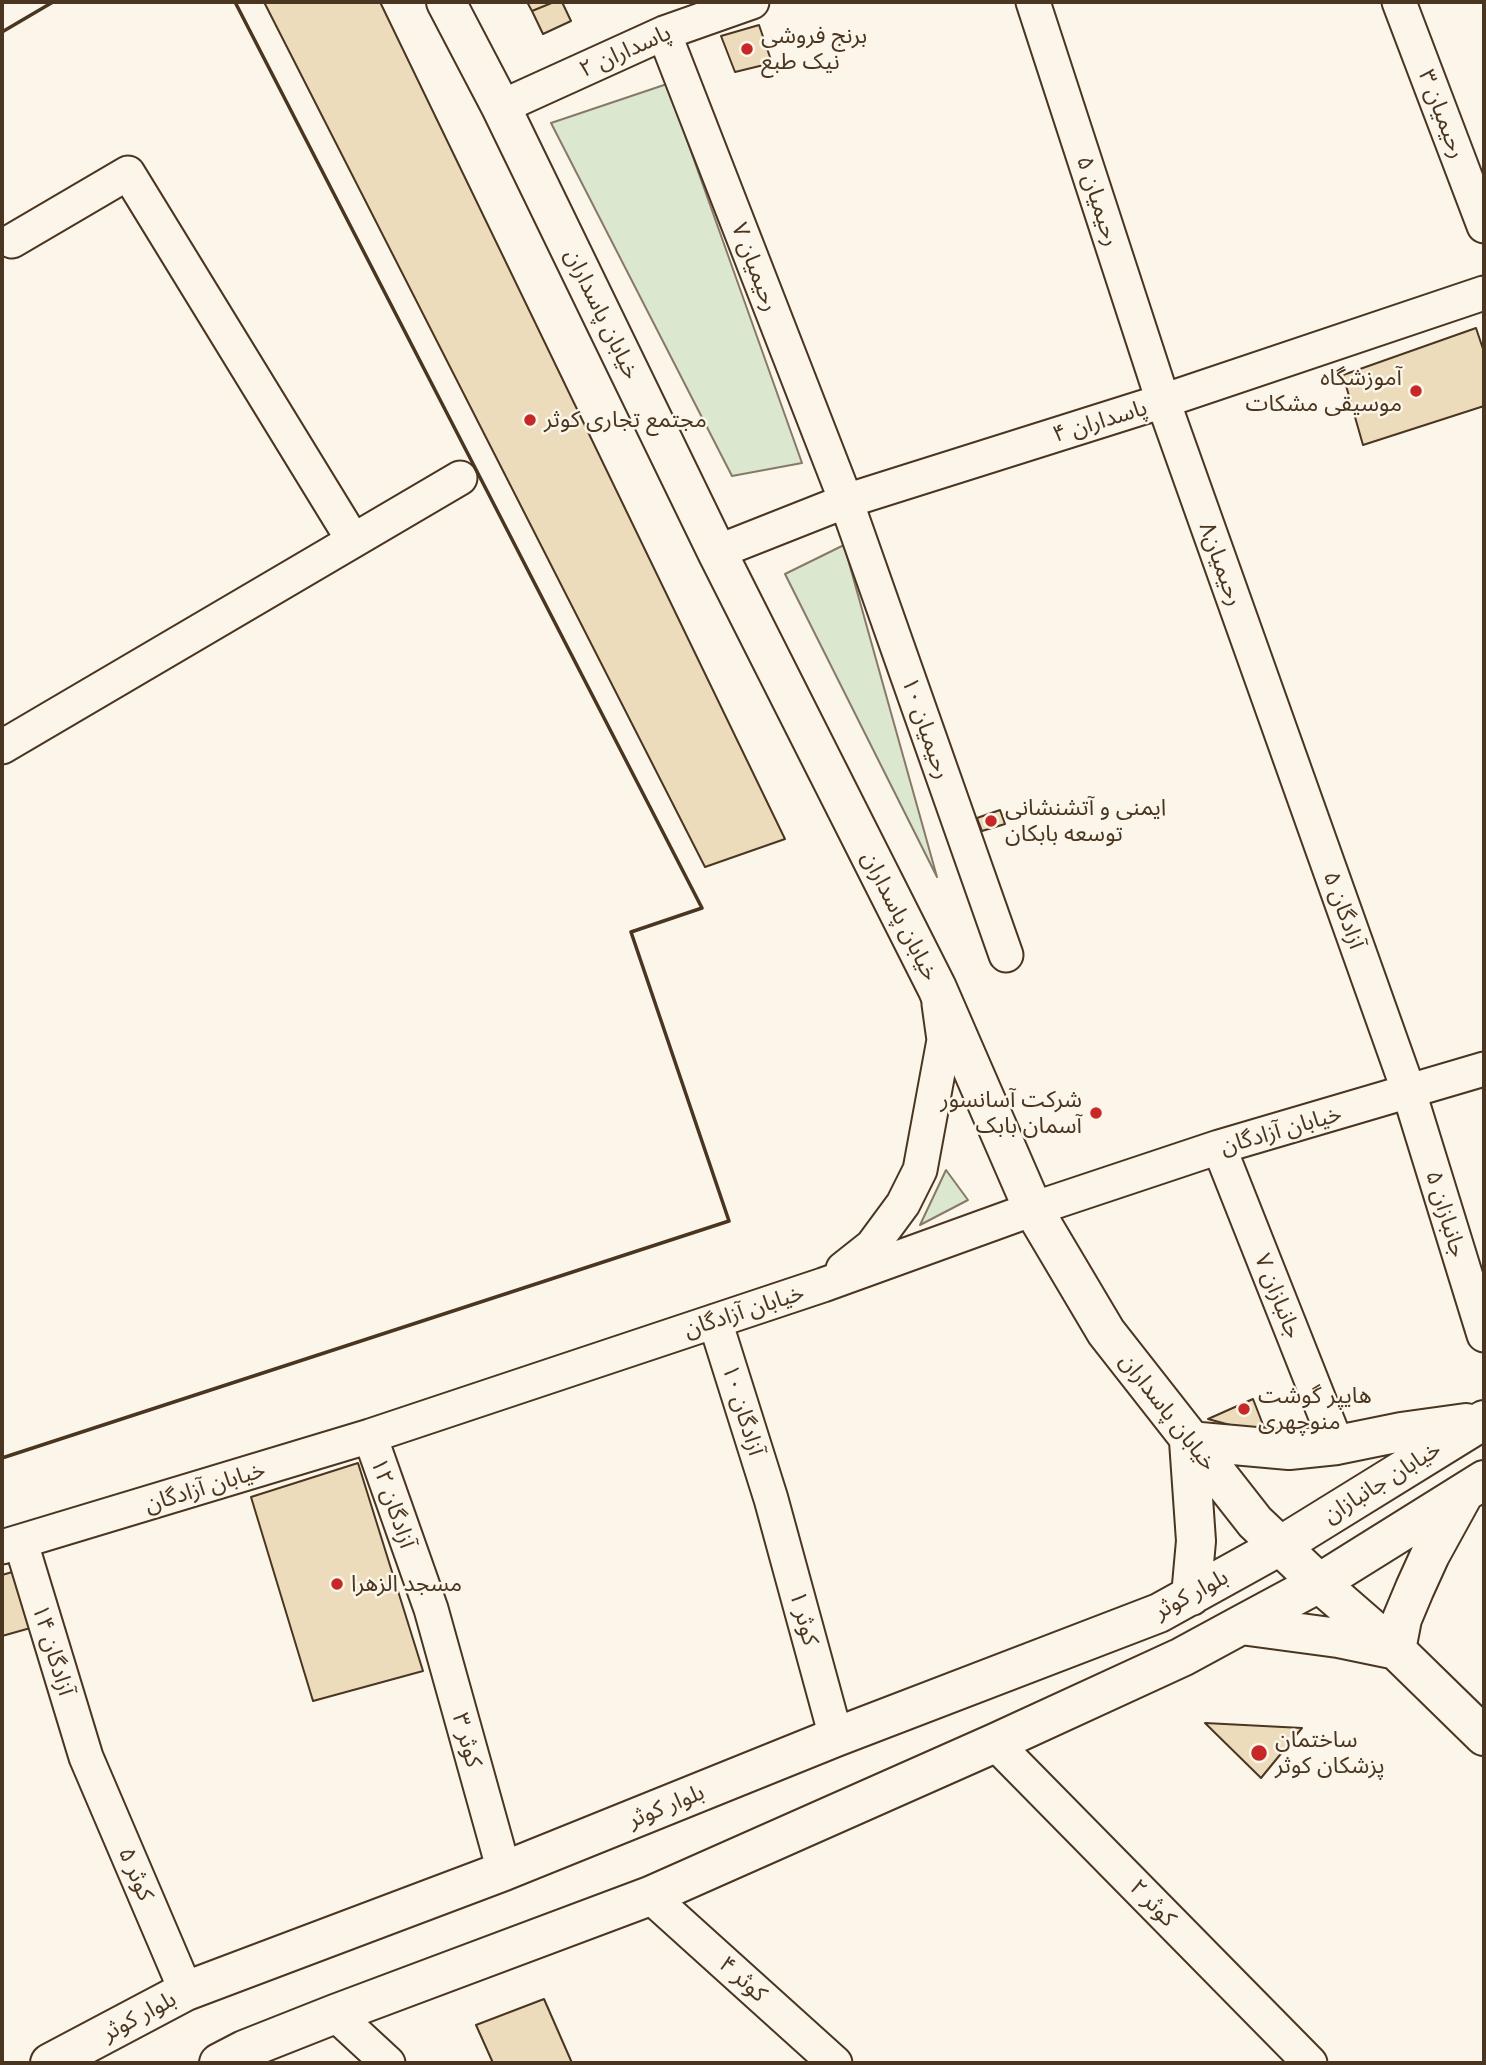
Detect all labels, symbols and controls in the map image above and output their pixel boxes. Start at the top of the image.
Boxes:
street label: پاسداران ۲ [575,19,675,83]
place label: برنج فروشی نیک طبع [761,22,867,76]
marker: برنج فروشی نیک طبع [739,41,755,57]
street label: رحیمیان ۳ [1412,66,1472,162]
street label: رحیمیان ۵ [1071,153,1125,249]
street label: رحیمیان ۷ [725,219,785,315]
street label: خیابان پاسداران [559,244,645,384]
place label: آموزشگاه موسیقی مشکات [1246,364,1402,418]
marker: آموزشگاه موسیقی مشکات [1408,383,1424,399]
street label: پاسداران ۴ [1049,394,1151,448]
place label: مجتمع تجاری کوثر [544,406,707,434]
marker: مجتمع تجاری کوثر [522,412,538,428]
street label: رحیمیان۸ [1193,518,1249,610]
street label: رحیمیان ۱۰ [896,673,956,783]
place label: ایمنی و آتشنشانی توسعه بابکان [1005,794,1166,848]
marker: ایمنی و آتشنشانی توسعه بابکان [983,813,999,829]
street label: خیابان پاسداران [856,847,944,985]
street label: آزادگان ۵ [1317,867,1371,953]
place label: شرکت آسانسور آسمان بابک [940,1086,1082,1140]
street label: خیابان آزادگان [1217,1100,1345,1160]
marker: شرکت آسانسور آسمان بابک [1088,1105,1104,1121]
street label: جانبازان ۵ [1420,1167,1472,1261]
street label: جانبازان ۷ [1249,1250,1307,1342]
street label: خیابان آزادگان [680,1279,808,1343]
street label: خیابان پاسداران [1114,1348,1222,1476]
street label: آزادگان ۱۰ [716,1361,770,1459]
place label: هایپر گوشت منوچهری [1258,1382,1372,1436]
marker: هایپر گوشت منوچهری [1236,1401,1252,1417]
street label: خیابان جانبازان [1318,1435,1446,1529]
street label: آزادگان ۱۲ [365,1454,421,1552]
street label: خیابان آزادگان [141,1456,269,1518]
street label: بلوار کوثر [1149,1563,1233,1625]
place label: مسجد الزهرا [351,1570,462,1598]
marker: مسجد الزهرا [329,1576,345,1592]
street label: کوثر ۱ [784,1588,824,1648]
street label: آزادگان ۱۴ [26,1601,80,1699]
street label: کوثر ۳ [446,1710,488,1770]
place label: ساختمان پزشکان کوثر [1275,1726,1385,1780]
marker: ساختمان پزشکان کوثر [1249,1743,1269,1763]
street label: بلوار کوثر [624,1778,708,1834]
street label: کوثر ۵ [113,1843,159,1905]
street label: کوثر ۲ [1124,1874,1182,1932]
street label: کوثر ۴ [713,1950,773,2008]
street label: بلوار کوثر [97,1985,181,2047]

